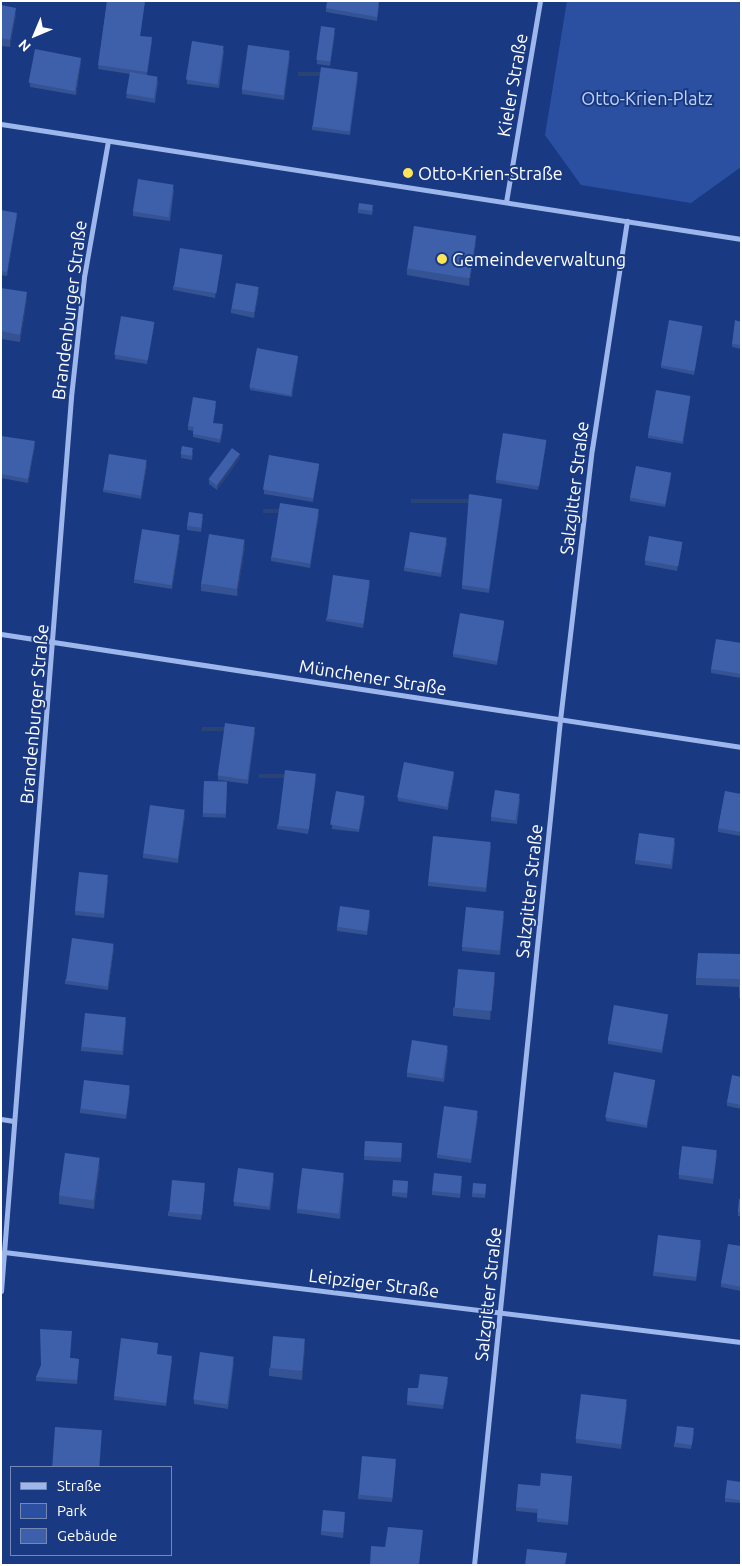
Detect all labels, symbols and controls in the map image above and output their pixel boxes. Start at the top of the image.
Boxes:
north arrow [10,10,60,60]
street label: Kieler Straße [492,32,532,138]
text: N [15,36,34,55]
park label: Otto-Krien-Platz [581,87,713,109]
place label: Otto-Krien-Straße [418,162,563,184]
marker: Otto-Krien-Straße [402,167,414,179]
street label: Brandenburger Straße [47,219,91,401]
place label: Gemeindeverwaltung [452,248,626,270]
marker: Gemeindeverwaltung [436,253,448,265]
street label: Salzgitter Straße [555,420,593,556]
street label: Brandenburger Straße [15,623,53,805]
street label: Münchener Straße [298,655,448,699]
street label: Salzgitter Straße [511,823,547,959]
street label: Salzgitter Straße [470,1226,506,1362]
street label: Leipziger Straße [308,1264,440,1302]
legend [10,1466,172,1556]
text: Straße [57,1477,101,1494]
text: Park [57,1502,87,1519]
text: Gebäude [57,1527,117,1544]

